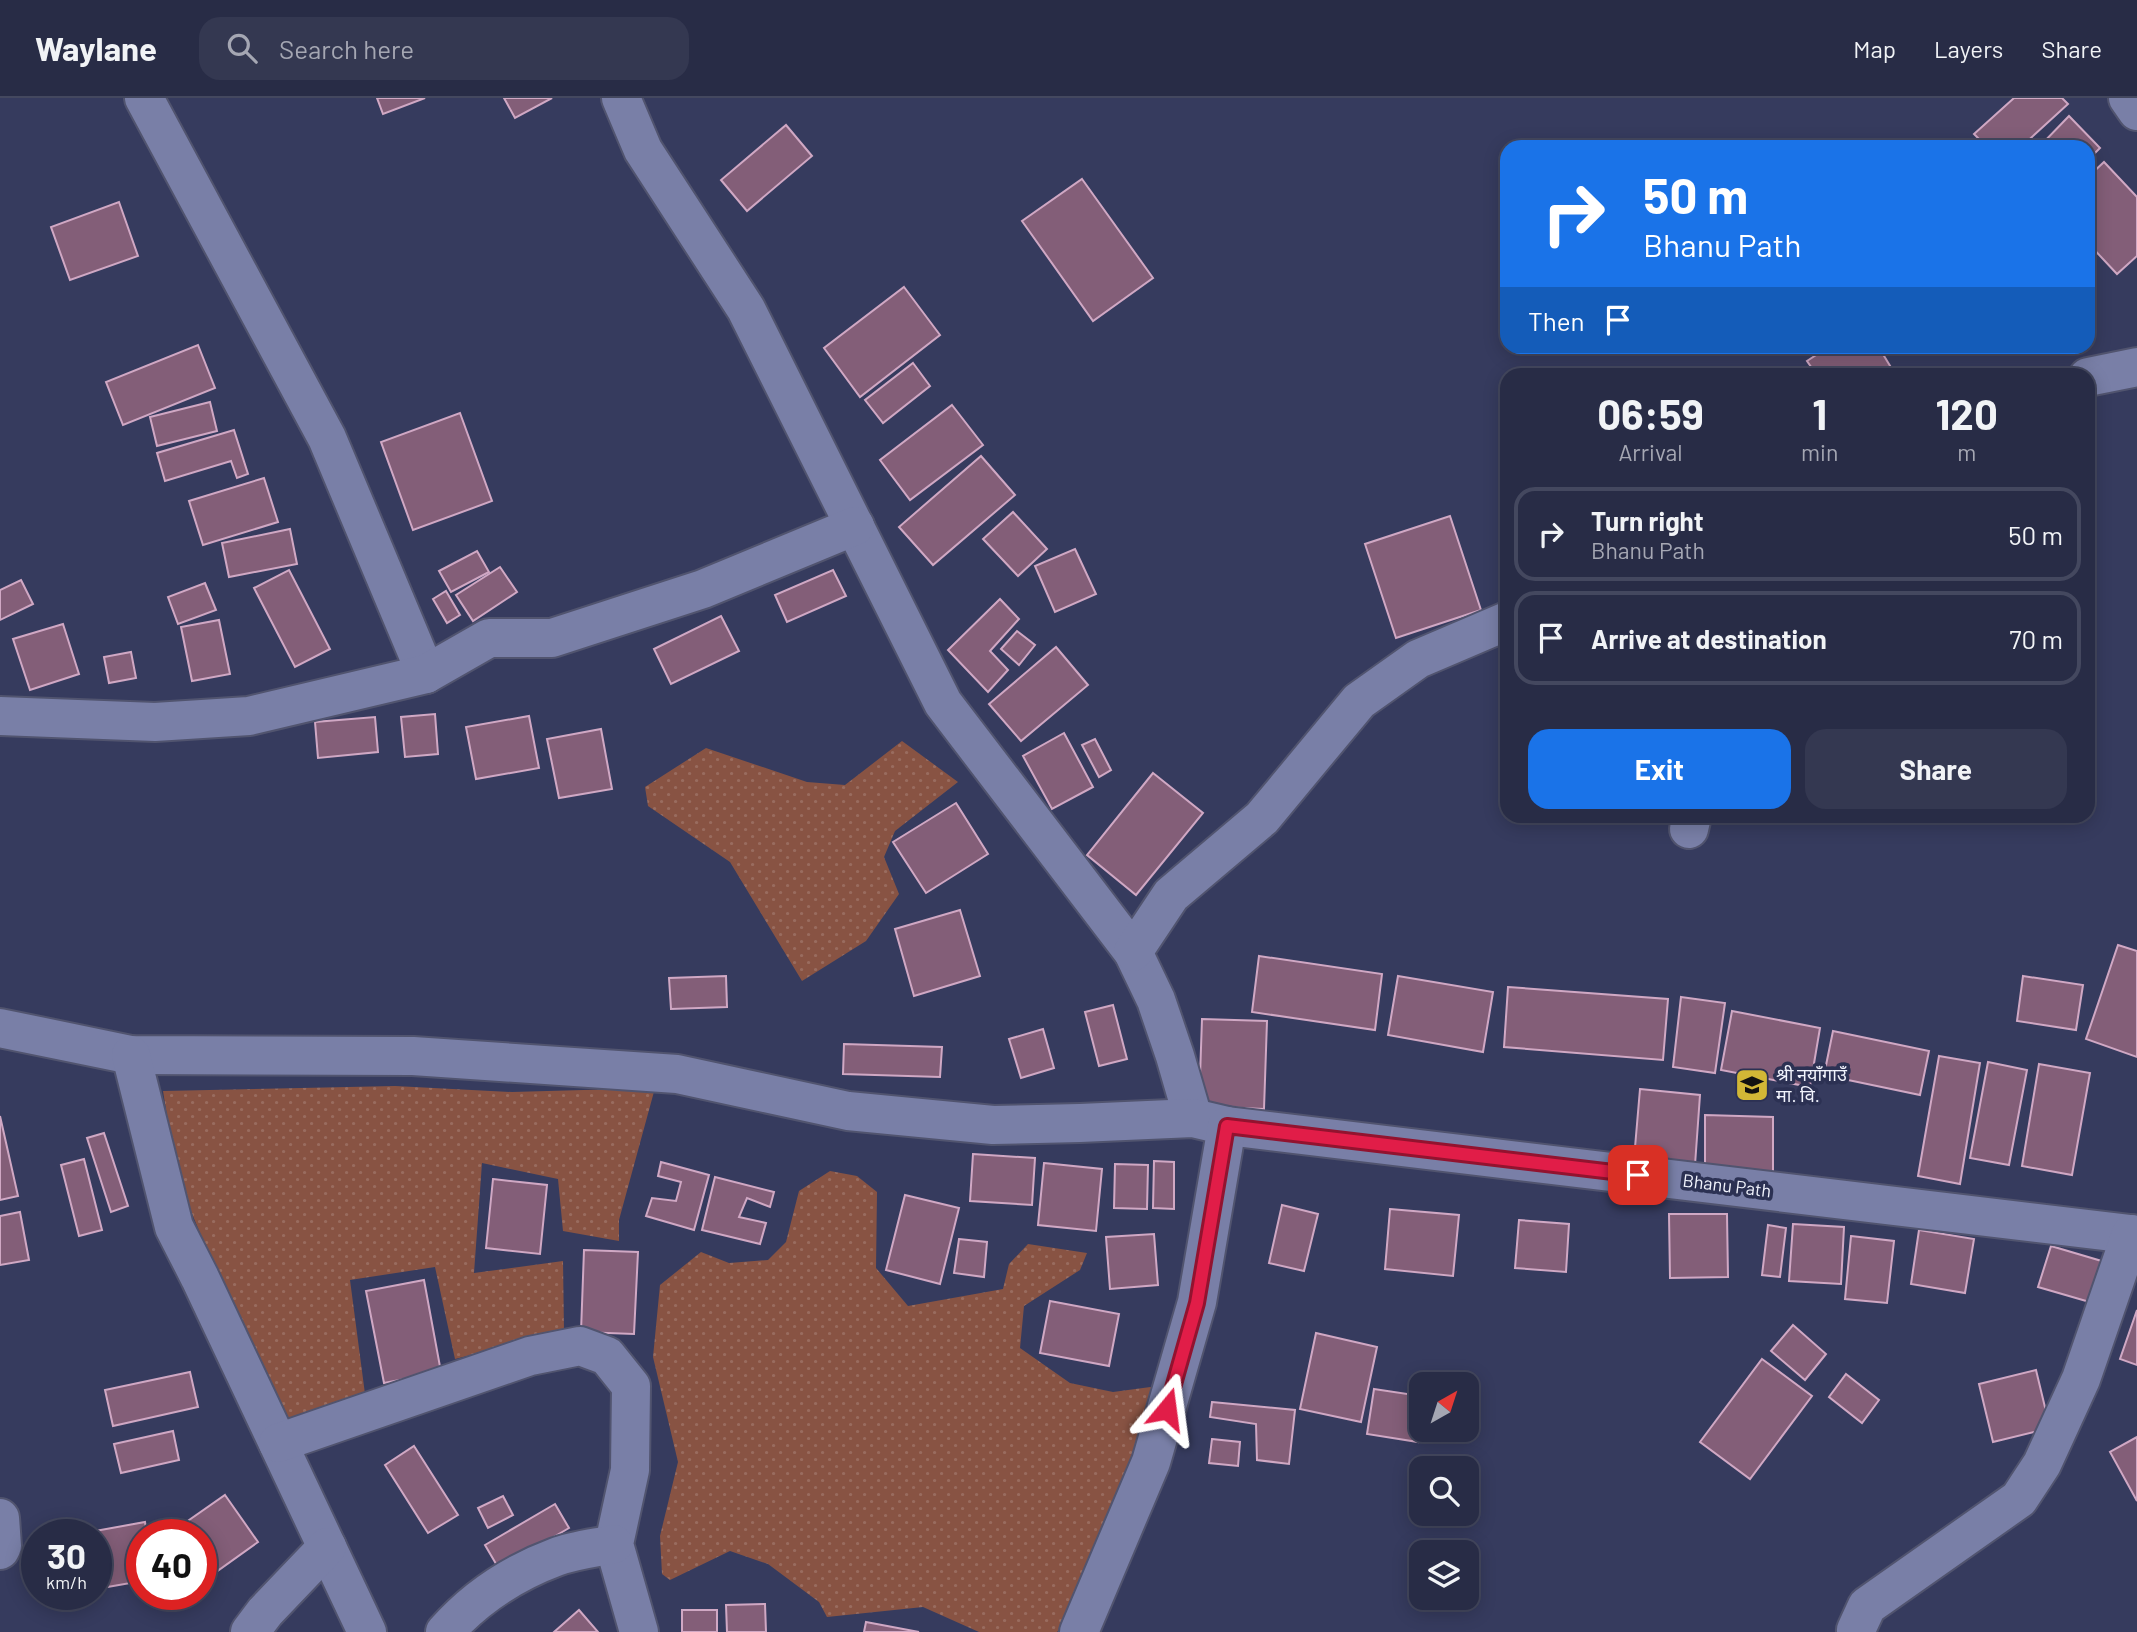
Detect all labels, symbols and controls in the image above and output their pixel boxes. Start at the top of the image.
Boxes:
search box [199,17,689,80]
text: Waylane [35,28,157,68]
icon: search [223,29,261,67]
text: Search here [279,33,414,64]
text: Map [1853,34,1896,63]
text: Layers [1934,34,2003,63]
text: Share [2041,34,2102,63]
text: 50 m [1643,165,1748,224]
icon: right [1528,168,1619,259]
text: Bhanu Path [1643,225,1801,263]
icon: arrive [1599,301,1637,339]
text: Then [1528,305,1585,336]
text: 06:59 [1597,388,1704,438]
text: 1 [1812,388,1827,438]
text: 120 [1936,388,1998,438]
text: Arrival [1618,438,1683,466]
text: min [1801,438,1838,466]
text: m [1957,438,1976,466]
text: Turn right [1591,505,1704,536]
icon: right [1532,515,1570,553]
text: 50 m [2008,519,2063,550]
text: Bhanu Path [1591,536,1705,564]
icon: arrive [1532,619,1570,657]
text: Arrive at destination [1591,623,1827,654]
text: 70 m [2009,623,2063,654]
button: Exit [1528,729,1791,809]
button: Share [1805,729,2067,809]
place label: श्री नयाँगाउँ मा. वि. [1776,1063,1848,1106]
school or university icon: श्री नयाँगाउँ मा. वि. [1733,1066,1771,1104]
pin [1608,1145,1668,1205]
icon: arrive [1619,1156,1657,1194]
street label: Bhanu Path [1682,1169,1773,1201]
position arrow [1130,1372,1204,1446]
north arrow [1409,1372,1479,1442]
map controls [1409,1372,1479,1610]
button: search [1409,1456,1479,1526]
speed limit sign: 40 [126,1519,217,1610]
text: 30 [47,1534,86,1576]
button: layers [1409,1540,1479,1610]
text: km/h [46,1571,87,1593]

